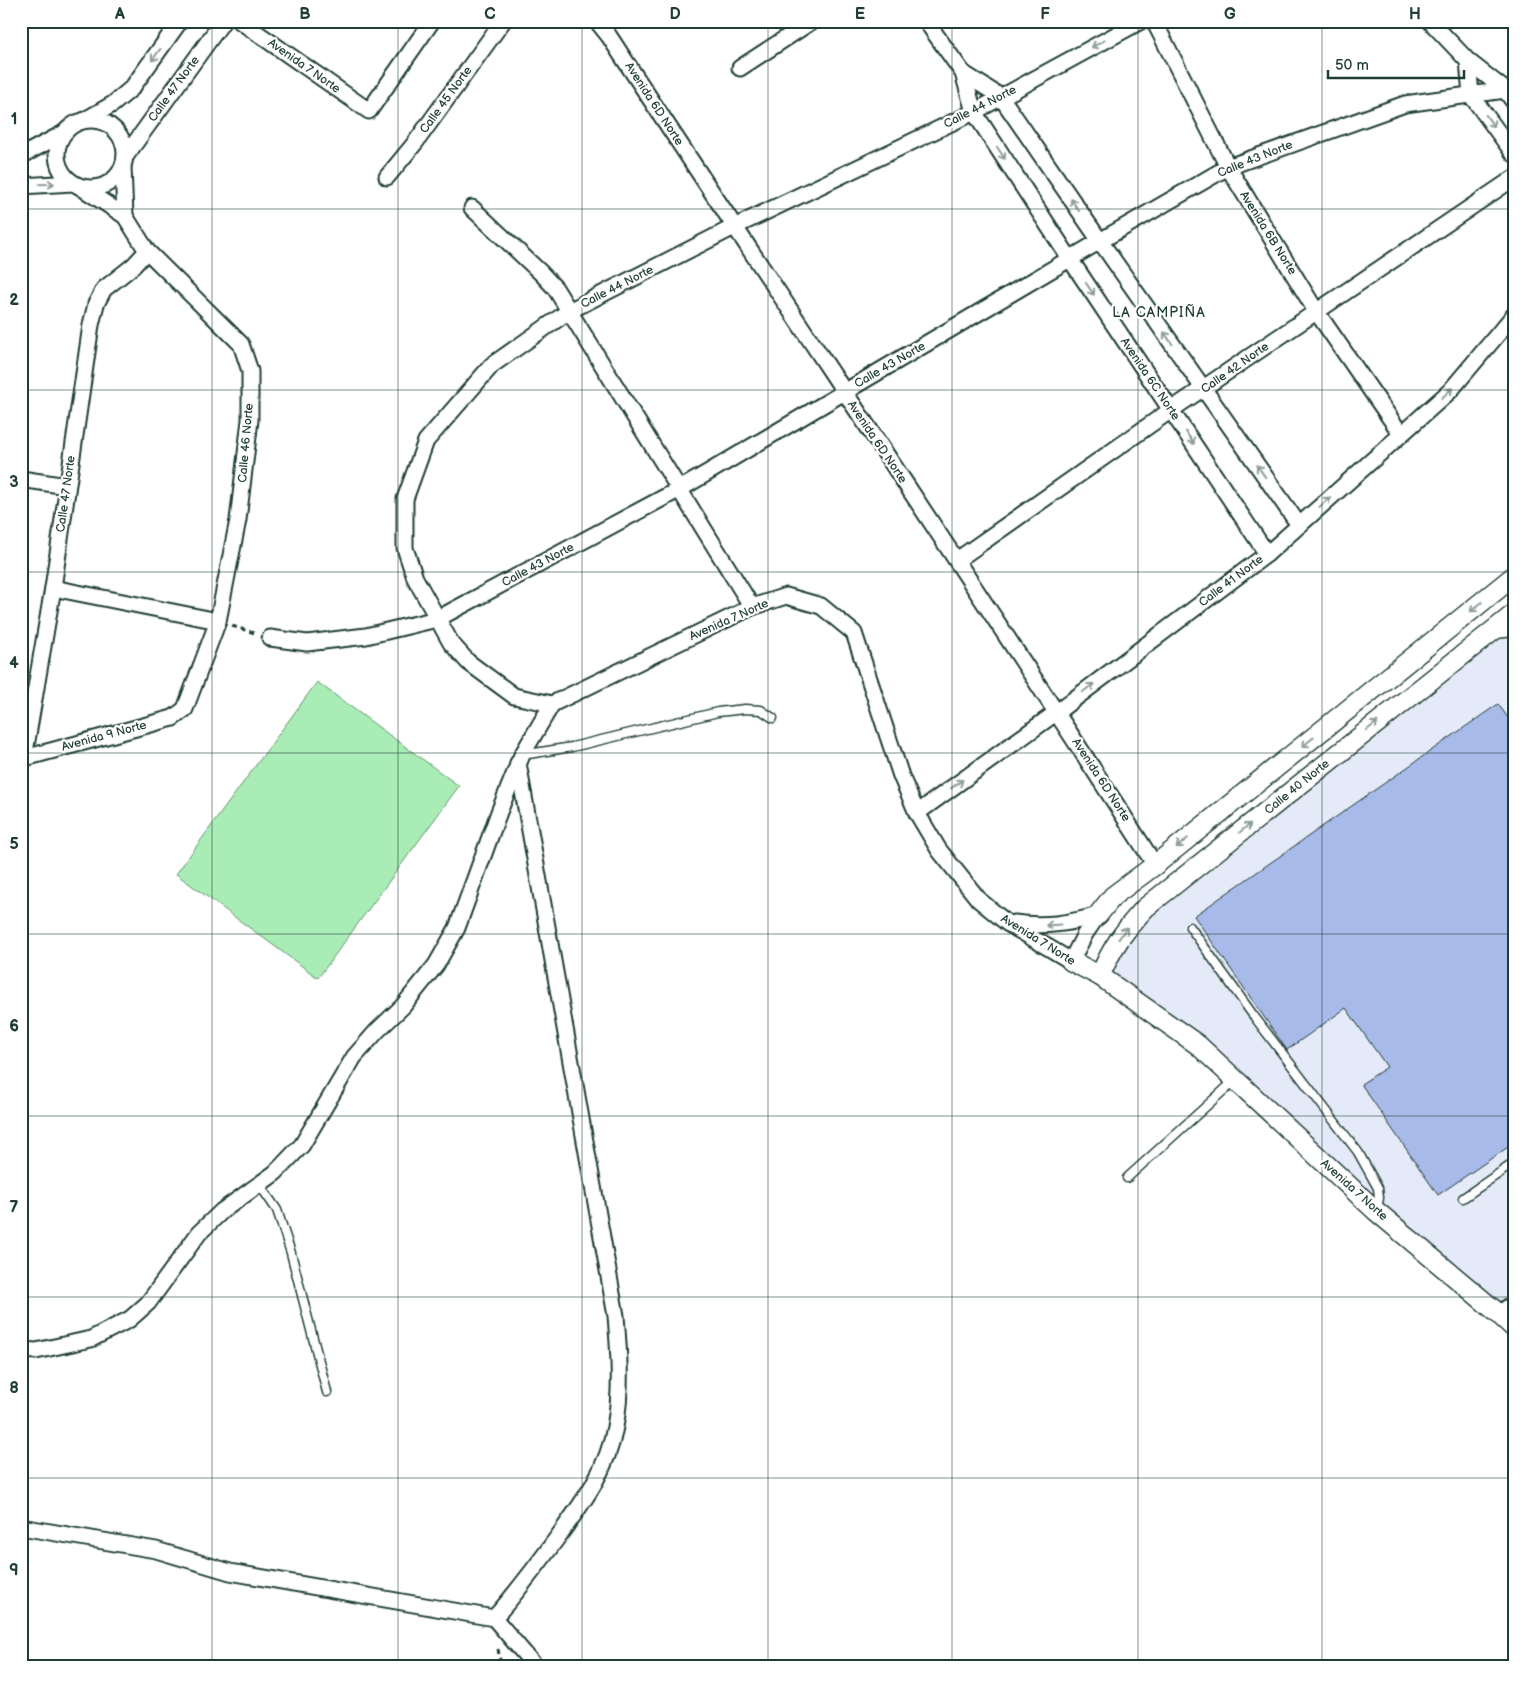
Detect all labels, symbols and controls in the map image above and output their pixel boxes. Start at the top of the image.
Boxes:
text: A [114,5,125,24]
text: B [299,5,311,24]
text: C [484,5,496,24]
text: D [669,5,681,24]
text: E [855,5,865,24]
text: F [1040,5,1050,24]
text: G [1224,5,1236,24]
text: H [1409,5,1421,24]
street label: Avenida 7 Norte [265,35,343,97]
one-way arrow [1091,40,1106,50]
one-way arrow [151,48,161,62]
scale bar [1328,48,1464,80]
street label: Calle 47 Norte [145,53,203,125]
text: 50 m [1335,56,1369,75]
street label: Avenida 6D Norte [621,60,687,148]
street label: Calle 45 Norte [417,64,475,136]
street label: Calle 44 Norte [941,82,1019,132]
text: 1 [11,110,17,129]
one-way arrow [1484,114,1495,127]
street label: Calle 43 Norte [1215,137,1295,181]
one-way arrow [996,145,1006,159]
one-way arrow [38,179,55,189]
street label: Avenida 6B Norte [1236,188,1300,278]
one-way arrow [1070,198,1080,212]
street label: Calle 44 Norte [578,262,656,312]
one-way arrow [1085,281,1095,295]
text: 2 [9,291,19,310]
district label: LA CAMPIÑA [1112,303,1206,321]
one-way arrow [1163,331,1173,345]
street label: Avenida 6C Norte [1117,335,1183,423]
street label: Calle 43 Norte [852,339,928,391]
street label: Calle 42 Norte [1198,339,1272,397]
one-way arrow [1440,387,1453,399]
street label: Avenida 6D Norte [844,398,910,486]
street label: Calle 46 Norte [235,403,257,483]
one-way arrow [1185,431,1195,445]
street label: Calle 47 Norte [53,455,79,533]
one-way arrow [1256,464,1266,478]
text: 3 [9,473,19,492]
one-way arrow [1319,496,1332,507]
street label: Calle 43 Norte [499,540,577,590]
street label: Calle 41 Norte [1196,552,1266,610]
street label: Avenida 7 Norte [687,596,771,644]
one-way arrow [1470,601,1483,612]
text: 4 [9,654,19,673]
one-way arrow [1081,683,1094,694]
street label: Avenida 9 Norte [60,717,148,755]
one-way arrow [1366,721,1379,732]
street label: Avenida 6D Norte [1068,736,1134,824]
one-way arrow [1302,736,1315,747]
street label: Calle 40 Norte [1261,756,1333,818]
one-way arrow [950,779,964,789]
one-way arrow [1238,822,1251,833]
text: 5 [9,835,19,854]
one-way arrow [1175,838,1188,849]
street label: Avenida 7 Norte [998,911,1078,969]
one-way arrow [1045,920,1061,930]
one-way arrow [1117,927,1128,941]
text: 6 [9,1017,19,1036]
street label: Avenida 7 Norte [1317,1156,1391,1224]
text: 7 [10,1198,19,1217]
text: 8 [9,1379,19,1398]
text: 9 [9,1561,19,1580]

